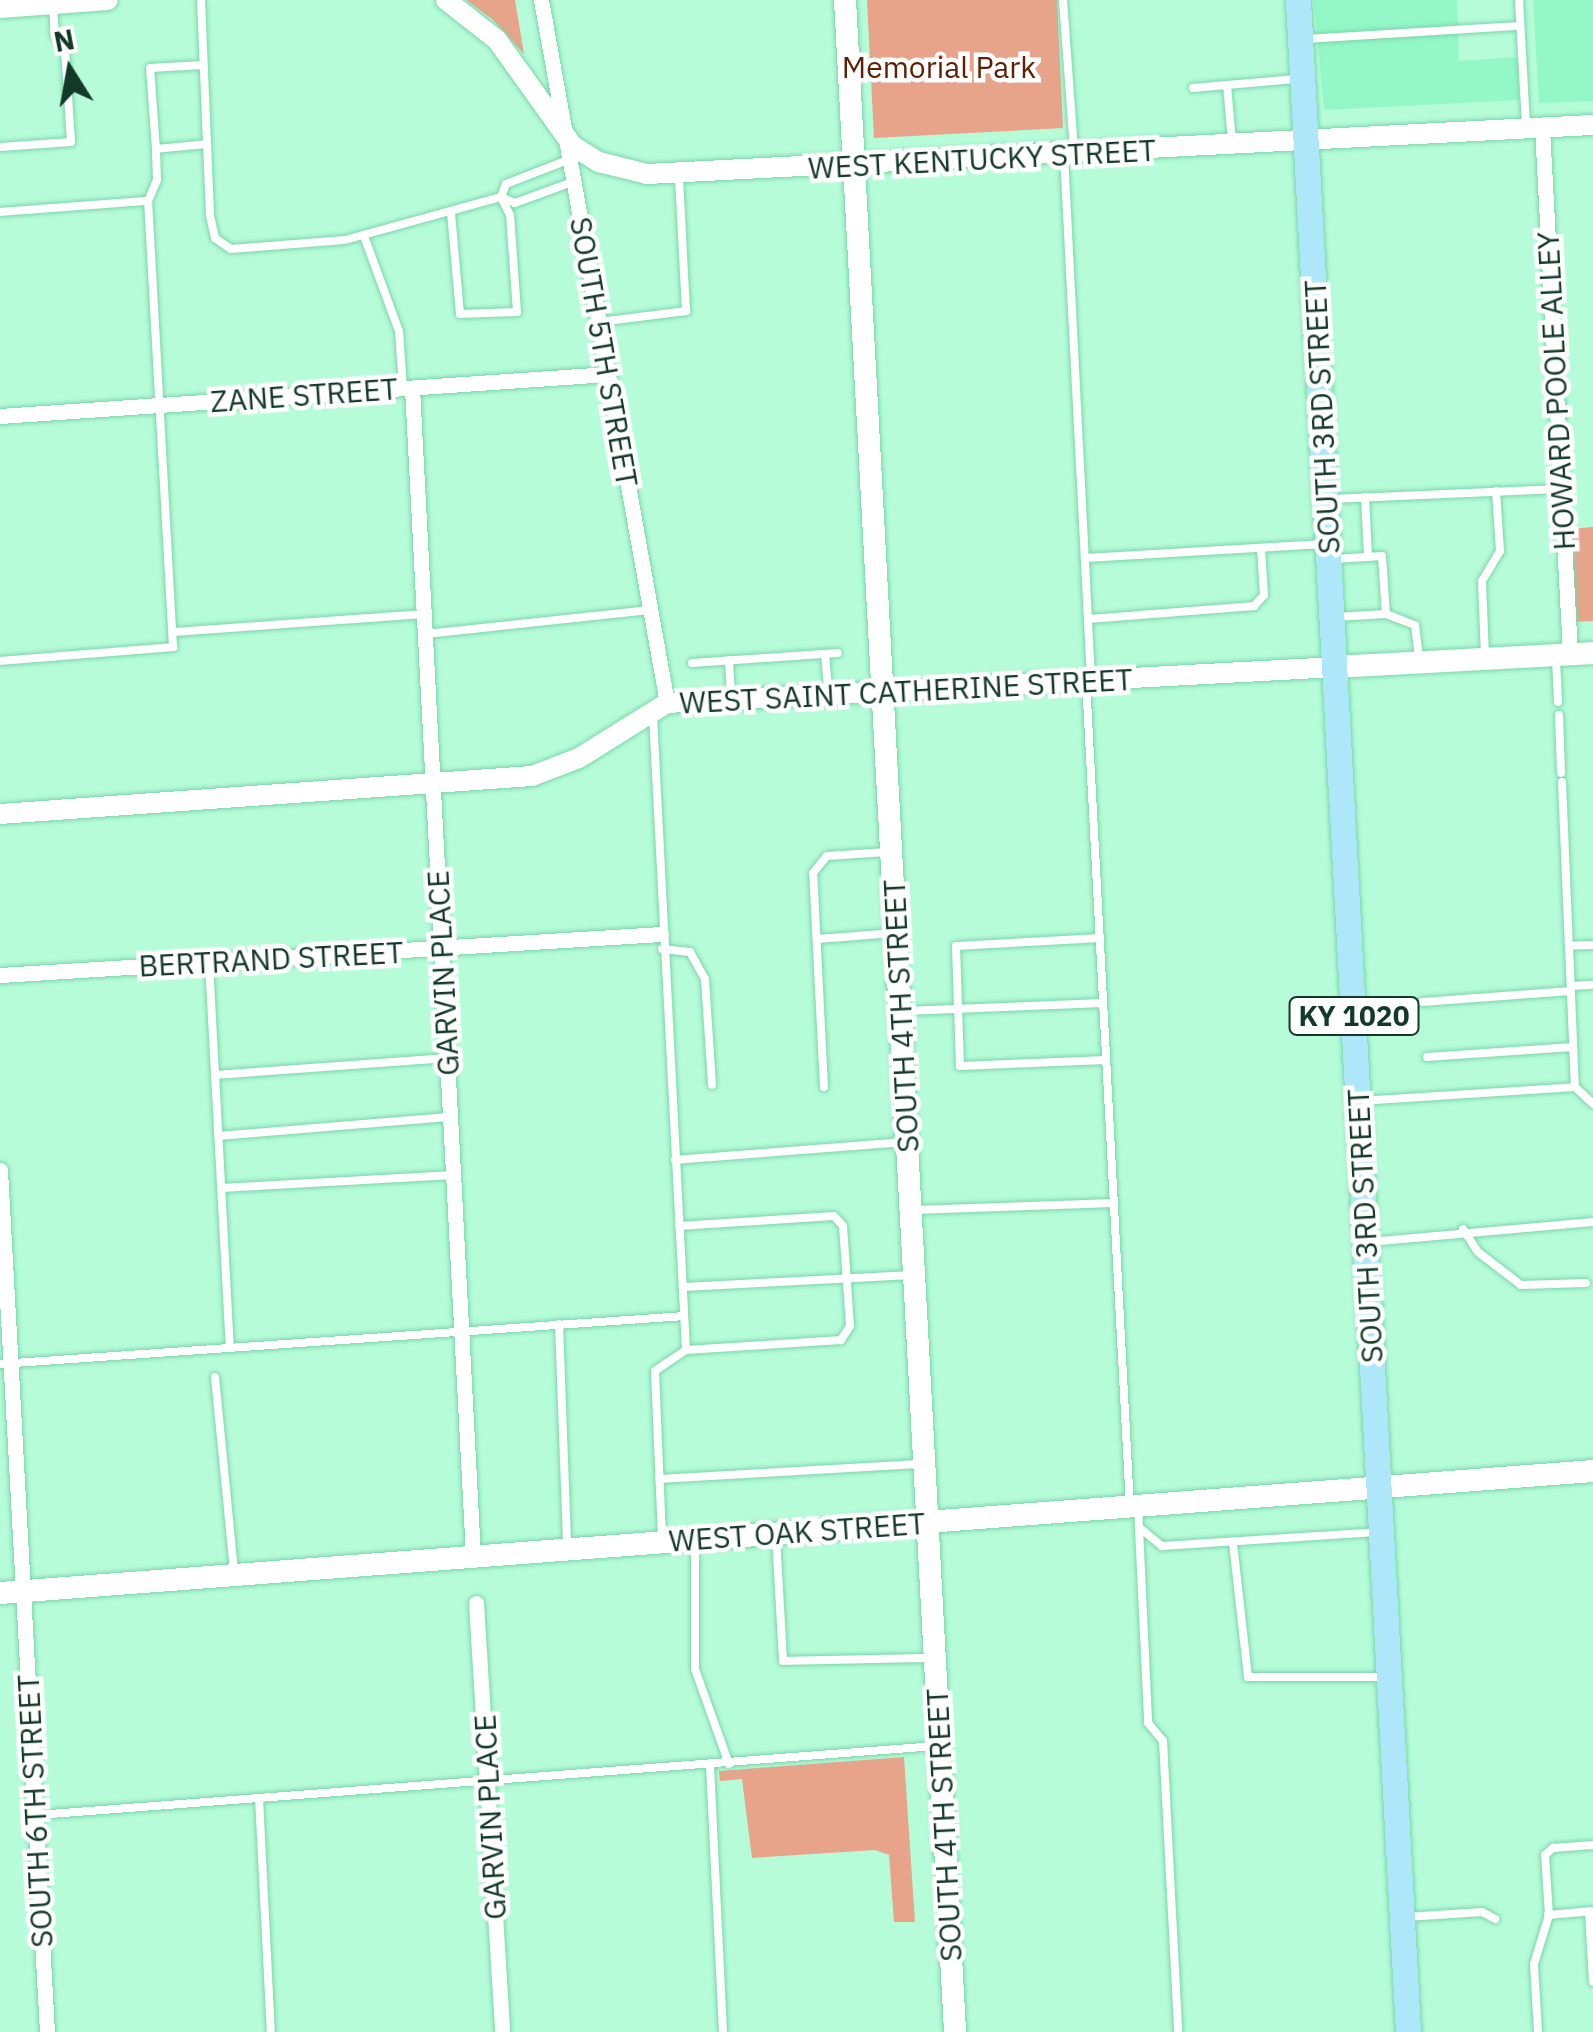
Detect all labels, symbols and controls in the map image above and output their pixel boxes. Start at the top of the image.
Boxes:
north arrow [20,20,120,120]
text: N [51,20,78,60]
park label: Memorial Park [842,49,1036,85]
street label: WEST KENTUCKY STREET [807,132,1157,186]
street label: SOUTH 5TH STREET [563,214,645,490]
street label: HOWARD POOLE ALLEY [1530,231,1582,551]
street label: SOUTH 3RD STREET [1297,279,1347,555]
street label: ZANE STREET [209,370,399,420]
street label: WEST SAINT CATHERINE STREET [678,661,1134,721]
street label: GARVIN PLACE [420,869,466,1077]
street label: SOUTH 4TH STREET [876,879,926,1153]
street label: BERTRAND STREET [138,934,404,984]
road number: KY 1020 [1286,993,1422,1039]
street label: SOUTH 3RD STREET [1340,1088,1390,1364]
street label: WEST OAK STREET [667,1505,927,1559]
street label: SOUTH 6TH STREET [10,1674,60,1948]
street label: SOUTH 4TH STREET [919,1688,969,1962]
street label: GARVIN PLACE [467,1713,513,1921]

